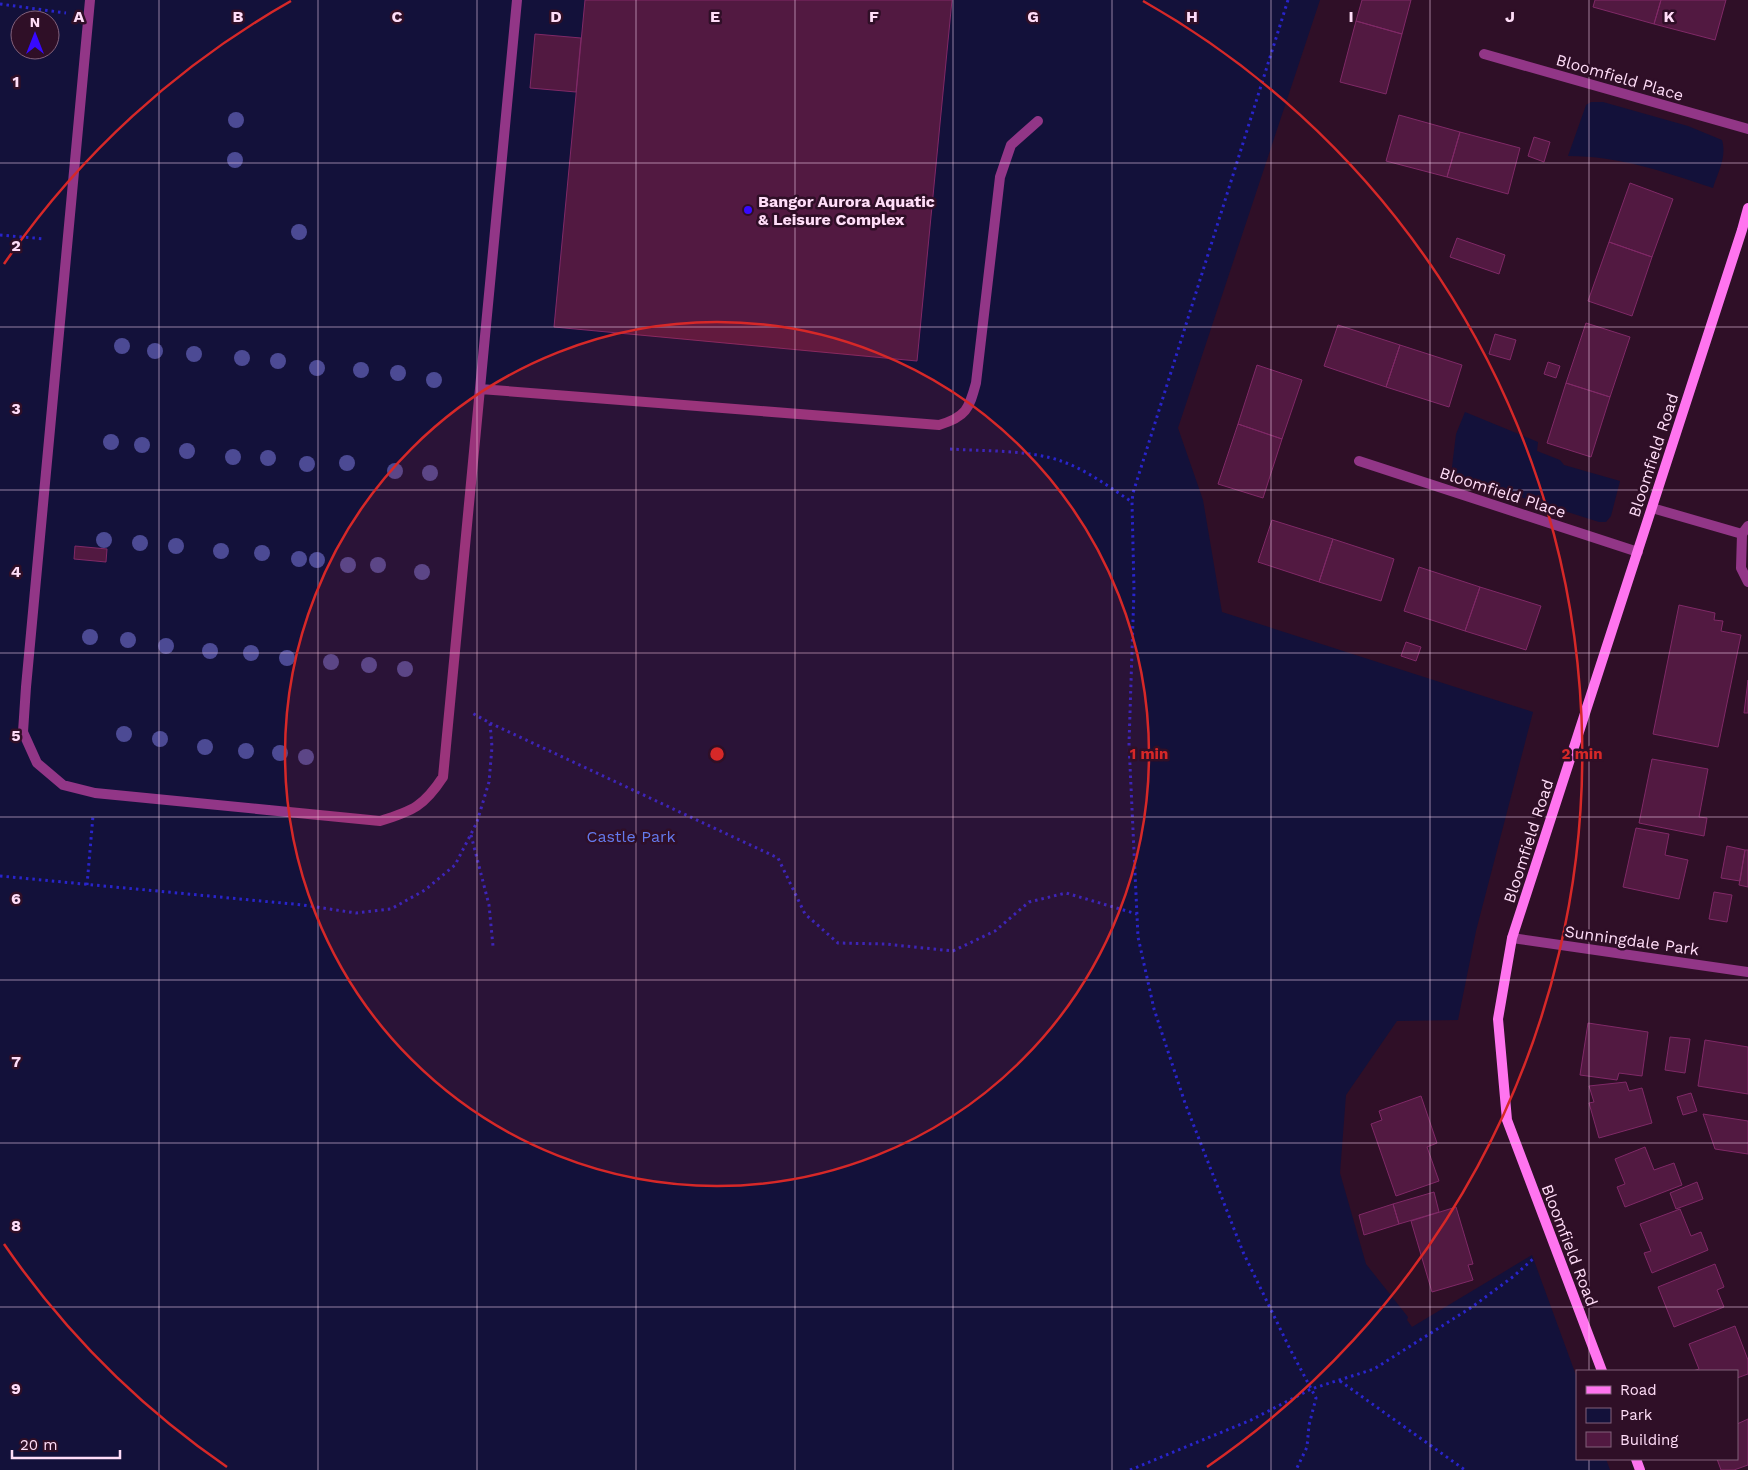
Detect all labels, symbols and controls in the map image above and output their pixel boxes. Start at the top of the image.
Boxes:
text: A [74,7,85,26]
text: B [233,7,244,26]
text: C [392,7,403,26]
text: D [550,7,562,26]
text: E [710,7,720,26]
text: F [869,7,879,26]
text: G [1027,7,1039,26]
text: H [1186,7,1198,26]
text: I [1348,7,1354,26]
text: J [1505,7,1515,26]
text: K [1663,7,1675,26]
north arrow [10,10,60,60]
text: N [30,14,40,30]
street label: Bloomfield Place [1554,50,1686,105]
text: 1 [13,72,19,91]
place label: Bangor Aurora Aquatic & Leisure Complex [758,192,935,229]
marker: Bangor Aurora Aquatic & Leisure Complex [742,204,754,216]
text: 2 [11,236,21,255]
street label: Bloomfield Road [1625,391,1682,519]
text: 3 [11,399,21,418]
street label: Bloomfield Place [1437,463,1568,522]
text: 4 [11,562,21,581]
text: 5 [11,726,21,745]
centre of rings [708,745,726,763]
text: 1 min [1130,745,1168,763]
text: 2 min [1561,745,1603,763]
street label: Bloomfield Road [1500,777,1557,905]
park label: Castle Park [586,827,676,846]
text: 6 [11,889,21,908]
street label: Sunningdale Park [1563,922,1700,959]
text: 7 [11,1052,21,1071]
street label: Bloomfield Road [1538,1182,1602,1309]
text: 8 [11,1216,21,1235]
legend [1576,1370,1738,1460]
text: 9 [11,1379,21,1398]
text: Road [1620,1381,1657,1399]
text: Park [1620,1406,1653,1424]
scale bar [12,1428,120,1460]
text: Building [1620,1431,1678,1449]
text: 20 m [20,1436,58,1454]

